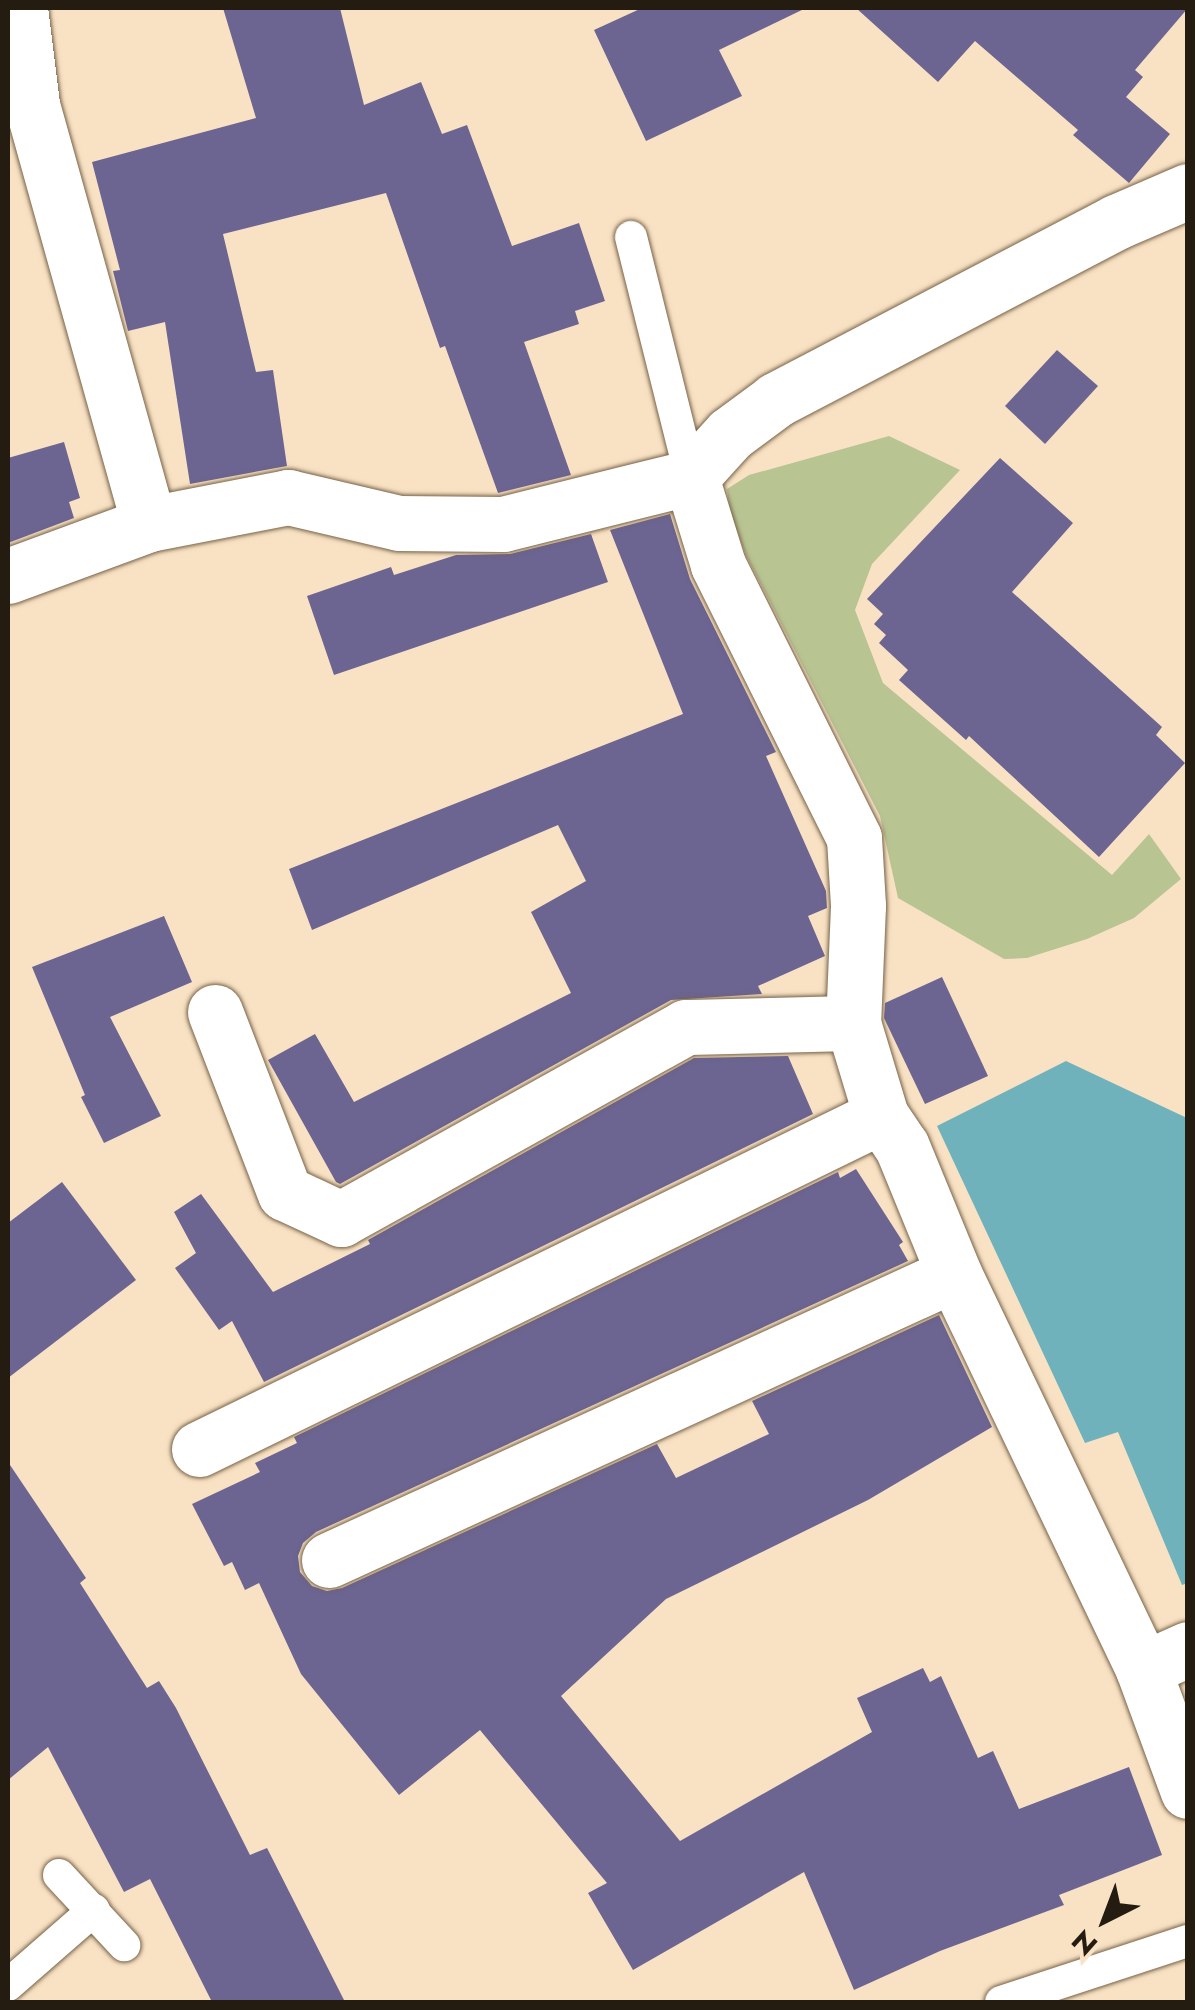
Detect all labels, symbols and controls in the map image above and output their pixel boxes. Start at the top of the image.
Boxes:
north arrow [1055,1870,1155,1970]
text: N [1063,1920,1107,1965]

